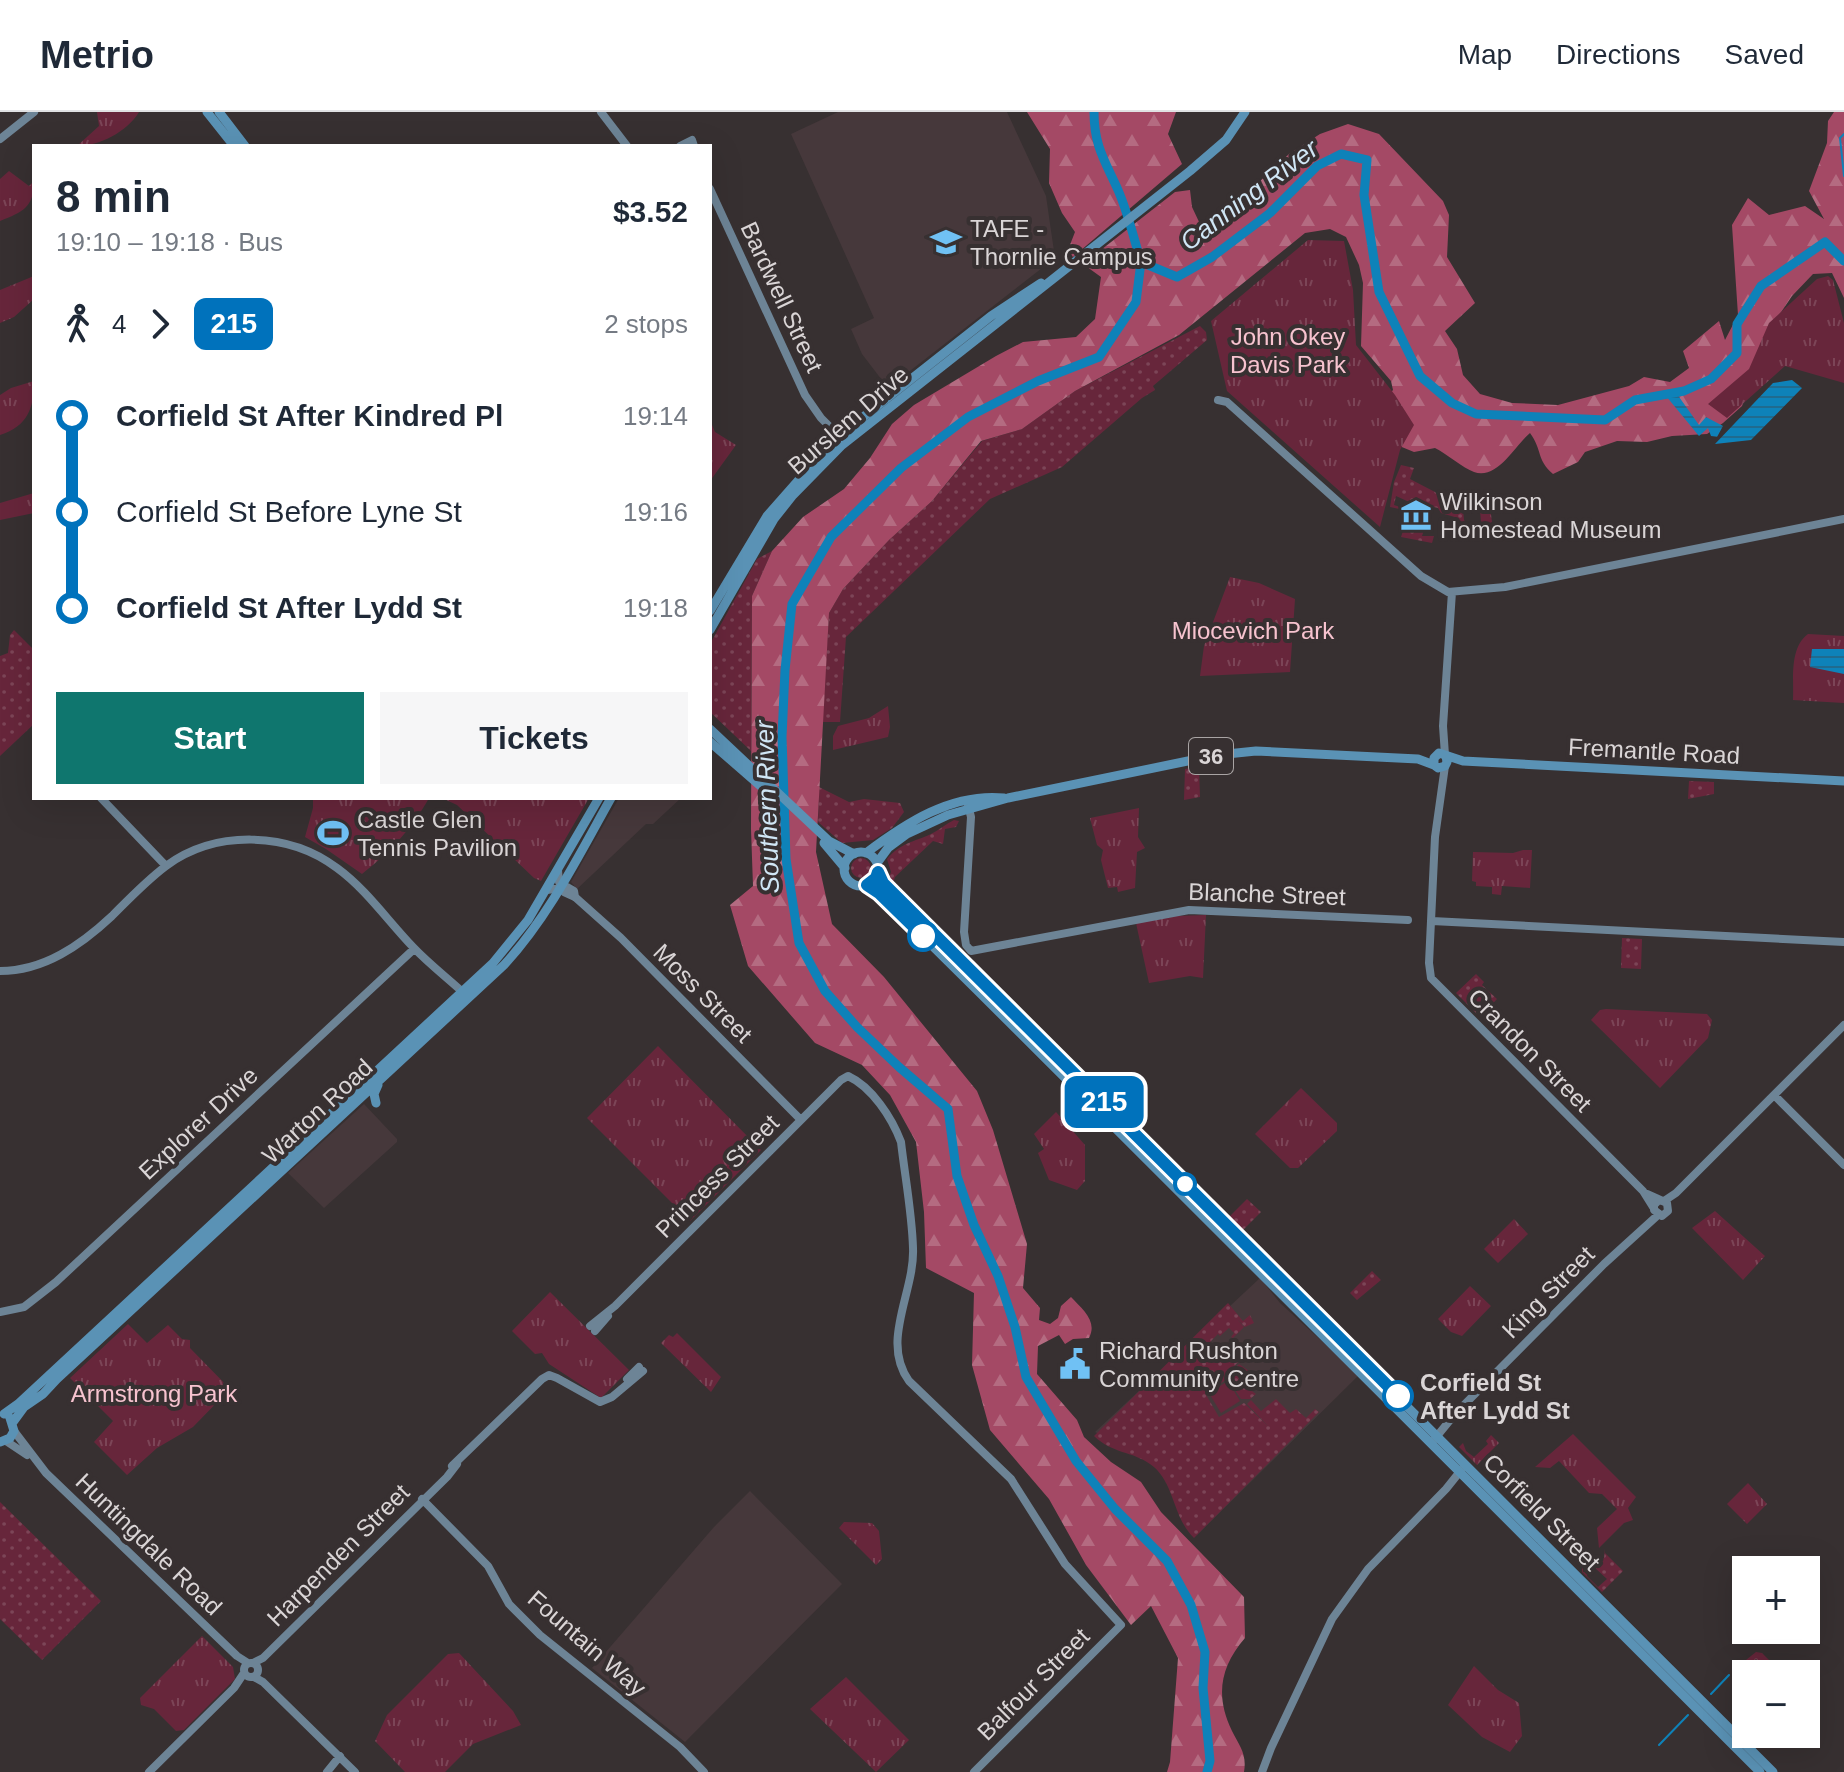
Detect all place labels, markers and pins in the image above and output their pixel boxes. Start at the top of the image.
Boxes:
place label: TAFE - Thornlie Campus [970,215,1153,270]
school or university icon: TAFE - Thornlie Campus [929,225,963,259]
place label: Wilkinson Homestead Museum [1440,488,1661,543]
museum icon: Wilkinson Homestead Museum [1399,498,1433,532]
place label: Castle Glen Tennis Pavilion [357,806,517,861]
sports icon: Castle Glen Tennis Pavilion [316,816,350,850]
unlabelled marker [908,921,938,951]
unlabelled marker [1174,1173,1196,1195]
place label: Richard Rushton Community Centre [1099,1337,1299,1392]
public building icon: Richard Rushton Community Centre [1058,1347,1092,1381]
place label: Corfield St After Lydd St [1420,1369,1570,1424]
marker: Corfield St After Lydd St [1383,1381,1413,1411]

